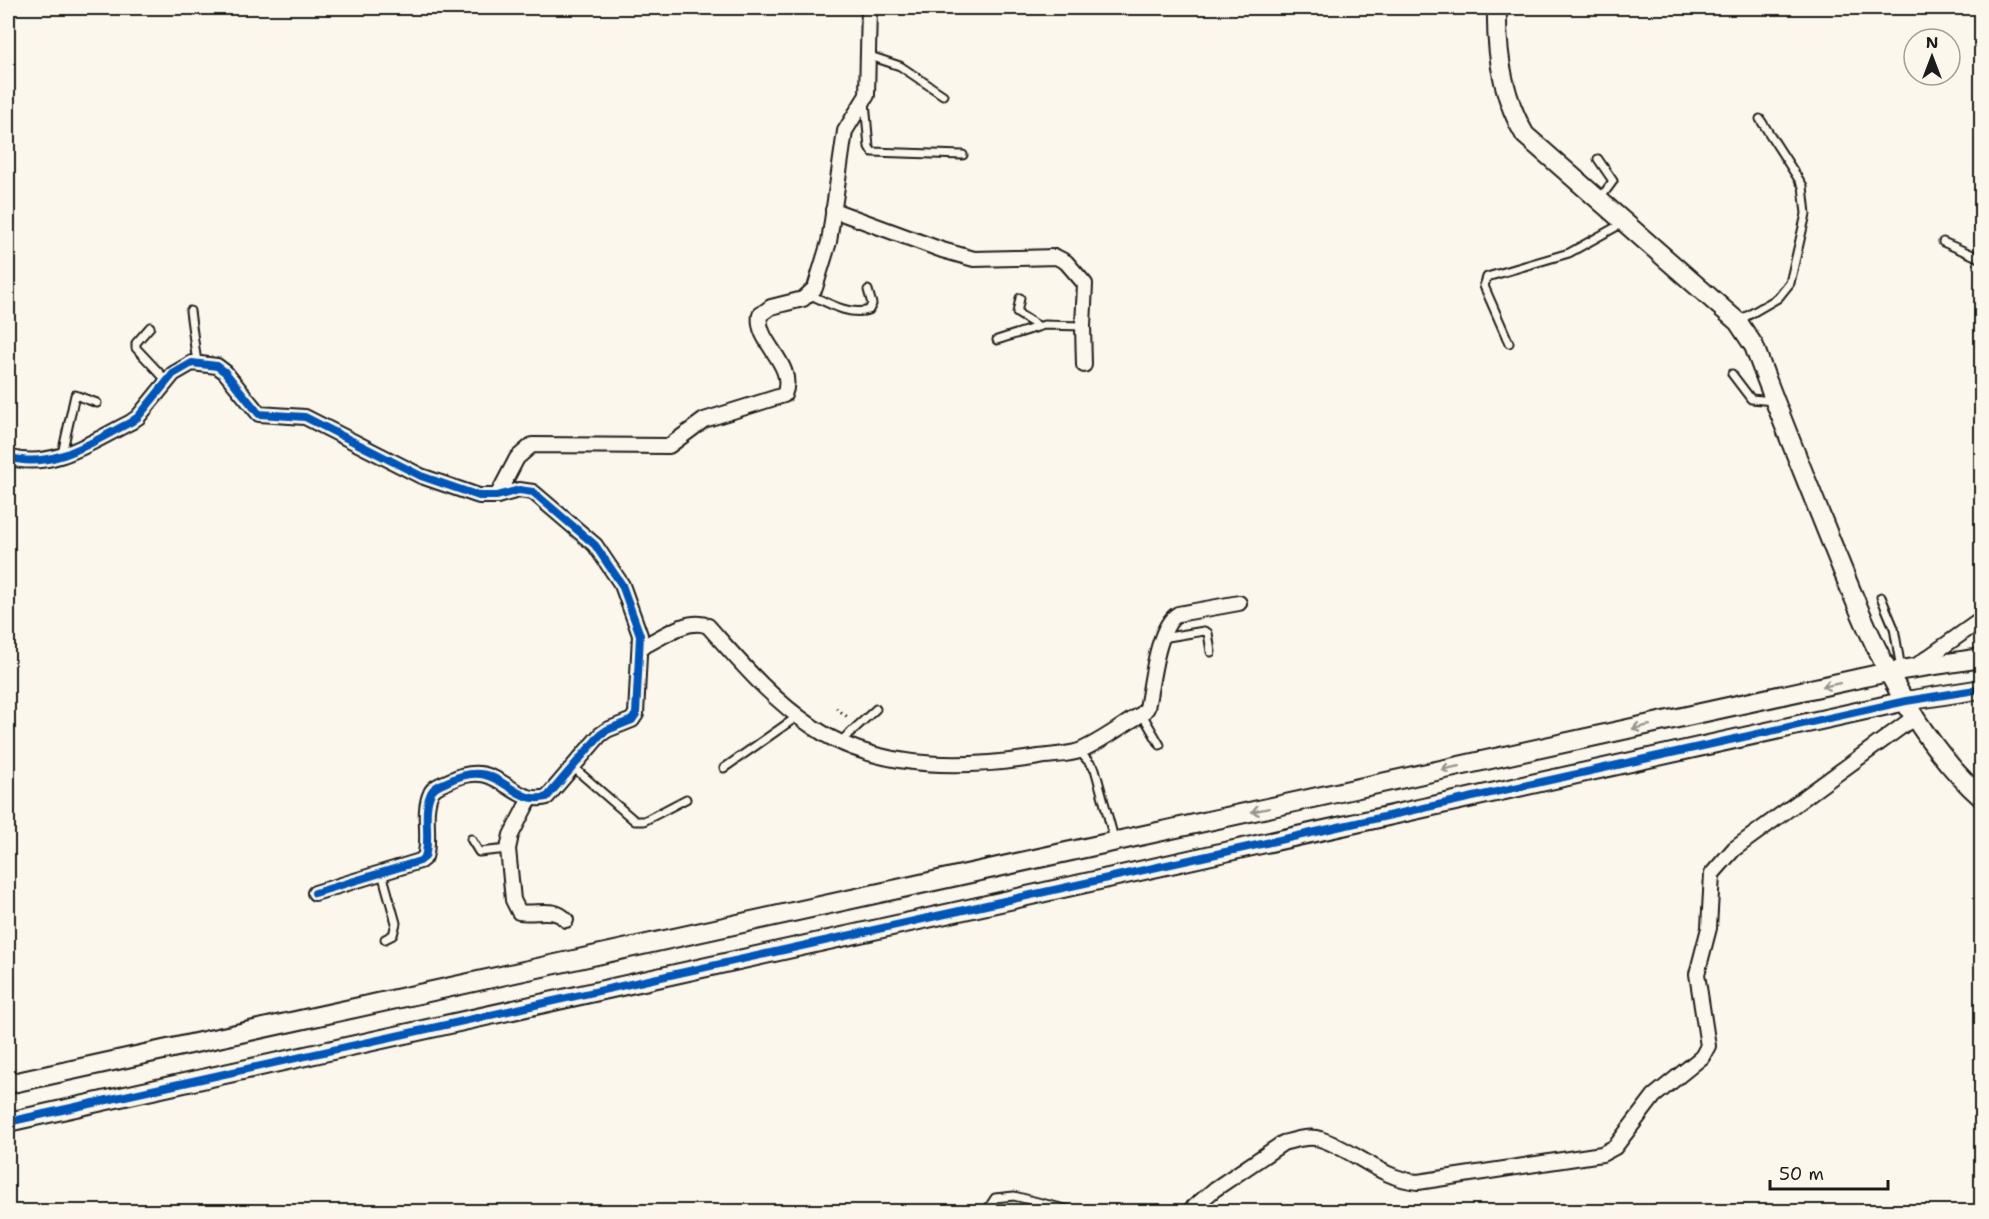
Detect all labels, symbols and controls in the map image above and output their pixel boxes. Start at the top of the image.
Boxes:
north arrow [1902,27,1962,87]
text: N [1926,32,1938,53]
one-way arrow [1822,680,1842,691]
one-way arrow [1632,721,1651,733]
one-way arrow [1441,763,1460,775]
one-way arrow [1251,805,1270,816]
scale bar [1770,1153,1888,1191]
text: 50 m [1779,1162,1824,1186]

